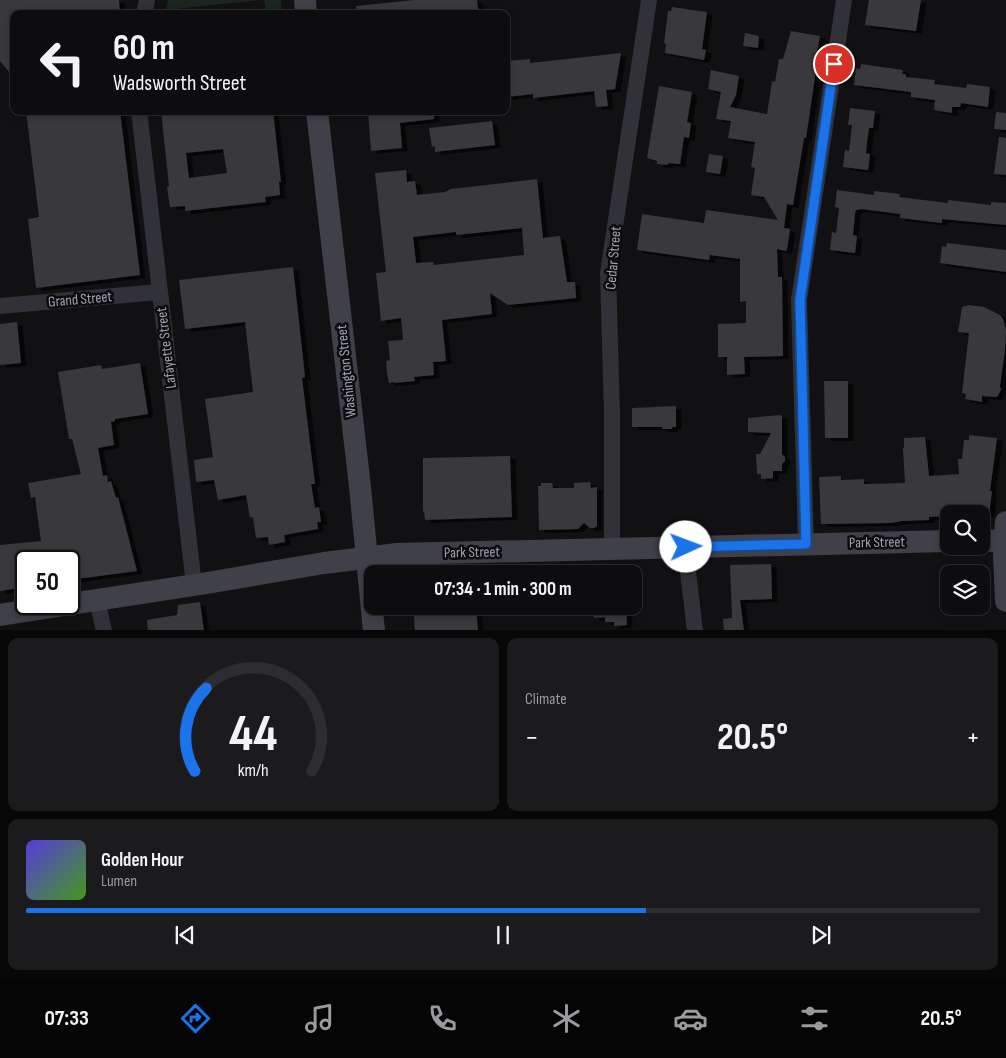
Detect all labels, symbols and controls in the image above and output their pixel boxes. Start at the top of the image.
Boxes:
text: 60 m [113,27,175,70]
icon: left [30,30,95,95]
pin [813,43,855,85]
icon: arrive [820,50,848,78]
text: Wadsworth Street [113,70,246,97]
street label: Cedar Street [601,225,626,291]
street label: Grand Street [47,287,113,312]
street label: Lafayette Street [152,306,181,390]
street label: Washington Street [332,323,361,418]
map controls [940,505,990,615]
button: search [940,505,990,555]
position arrow [659,520,711,572]
street label: Park Street [849,533,906,552]
street label: Park Street [444,543,501,562]
speed limit sign: 50 [15,550,80,615]
button: layers [940,565,990,615]
text: 07:34 · 1 min · 300 m [434,578,572,601]
text: Climate [525,690,567,709]
text: 44 [229,703,278,766]
text: 20.5° [717,715,788,760]
text: − [525,721,539,754]
text: + [966,721,980,754]
text: km/h [238,760,269,781]
text: Golden Hour [101,849,184,872]
text: Lumen [101,872,137,891]
icon: previous [171,921,199,949]
icon: pause [489,921,517,949]
icon: next [807,921,835,949]
icon: directions [178,1001,213,1036]
icon: music [302,1001,337,1036]
icon: phone [425,1001,460,1036]
icon: climate [549,1001,584,1036]
icon: car [673,1001,708,1036]
icon: filters [797,1001,832,1036]
text: 07:33 [44,1005,89,1032]
text: 20.5° [920,1005,962,1032]

